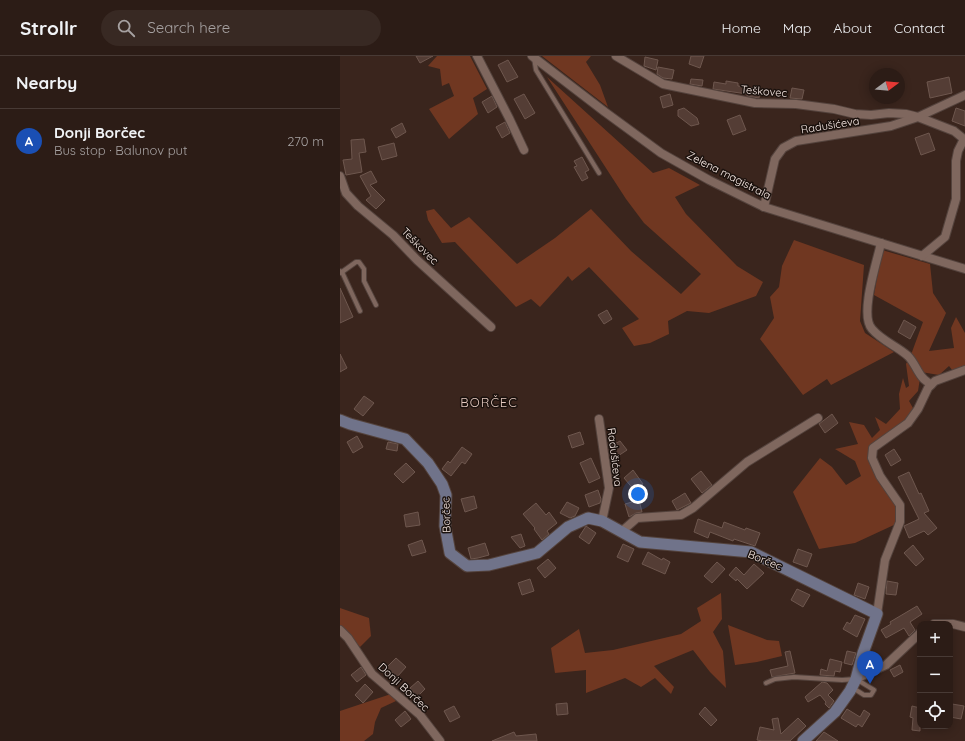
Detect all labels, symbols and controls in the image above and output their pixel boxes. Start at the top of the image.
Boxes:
search box [101,10,381,46]
text: Strollr [20,16,77,40]
icon: search [115,17,137,39]
text: Search here [147,18,230,37]
text: Home [722,19,761,37]
text: Map [783,19,811,37]
text: About [833,19,872,37]
text: Contact [894,19,945,37]
north arrow [869,68,905,104]
text: Nearby [16,72,77,93]
street label: Teškovec [740,82,788,100]
street label: Radušićeva [800,113,860,137]
text: Donji Borčec [54,123,145,142]
text: A [25,133,33,149]
text: 270 m [287,133,324,149]
text: Bus stop · Balunov put [54,142,187,158]
street label: Zelena magistrala [685,148,773,202]
street label: Teškovec [399,225,442,268]
district label: BORČEC [460,394,518,410]
street label: Radušićeva [604,427,626,487]
your location [628,484,648,504]
street label: Borčec [438,497,454,533]
street label: Borčec [746,547,784,573]
map controls [917,621,953,729]
button: + [917,621,953,657]
pin: A [857,651,883,684]
button: − [917,657,953,693]
street label: Donji Borčec [375,660,433,714]
button: locate [917,693,953,729]

